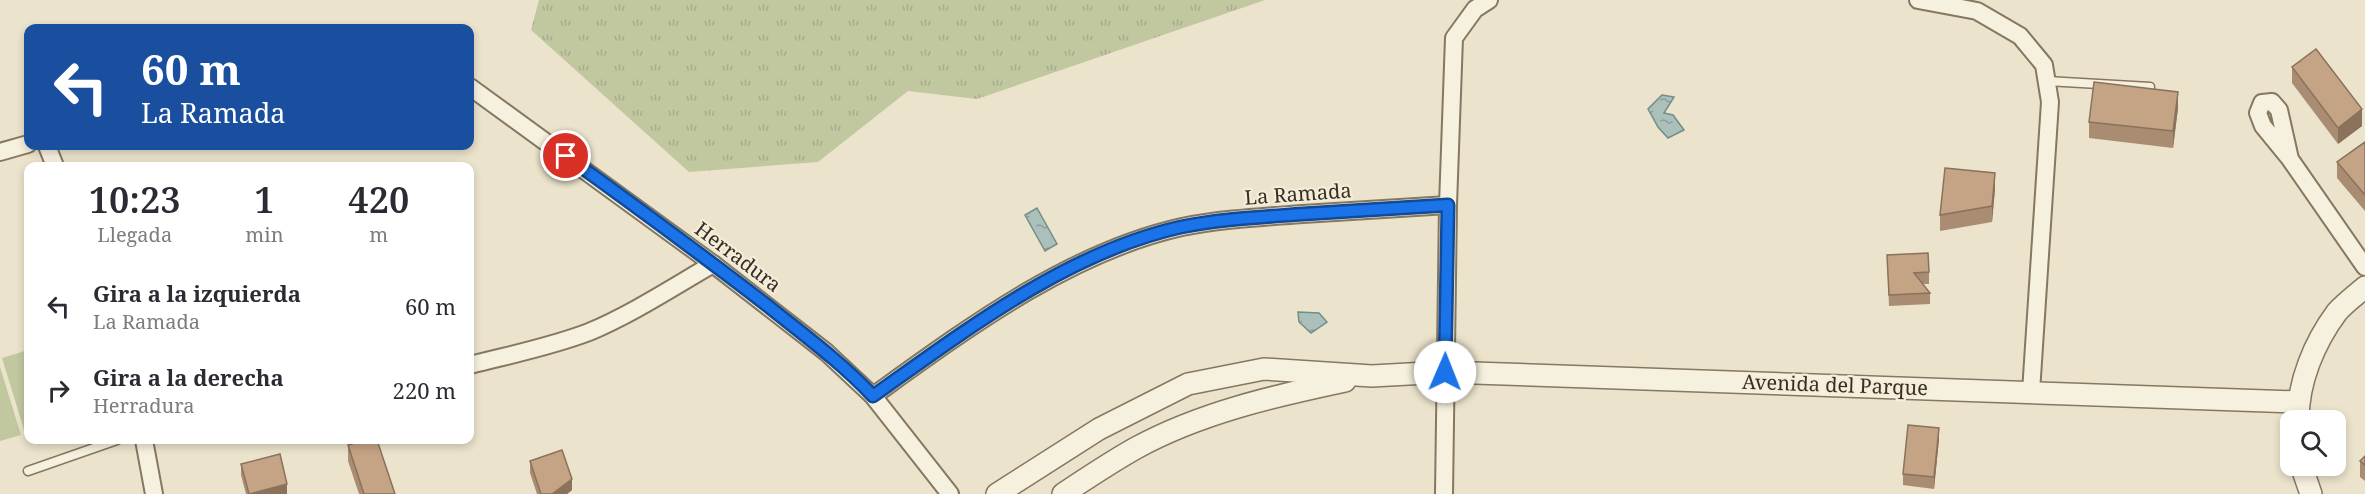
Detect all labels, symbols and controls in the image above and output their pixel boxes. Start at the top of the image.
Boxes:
text: 60 m [141,40,241,97]
icon: left [42,48,120,126]
text: La Ramada [141,94,285,131]
pin [540,130,591,181]
icon: arrive [549,139,582,172]
text: 10:23 [89,175,181,224]
text: 1 [254,175,275,224]
text: 420 [348,175,409,224]
street label: La Ramada [1244,176,1352,211]
street label: Herradura [690,215,787,298]
text: Llegada [97,221,172,248]
text: min [245,221,284,248]
text: m [369,221,388,248]
text: Gira a la izquierda [93,278,301,308]
icon: left [42,290,75,323]
text: 60 m [405,291,456,321]
text: La Ramada [93,308,200,335]
position arrow [1413,340,1477,404]
text: Gira a la derecha [93,362,284,392]
street label: Avenida del Parque [1742,368,1928,401]
icon: right [42,374,75,407]
text: 220 m [393,375,456,405]
text: Herradura [93,392,195,419]
map controls [2280,410,2346,476]
button: search [2280,410,2346,476]

